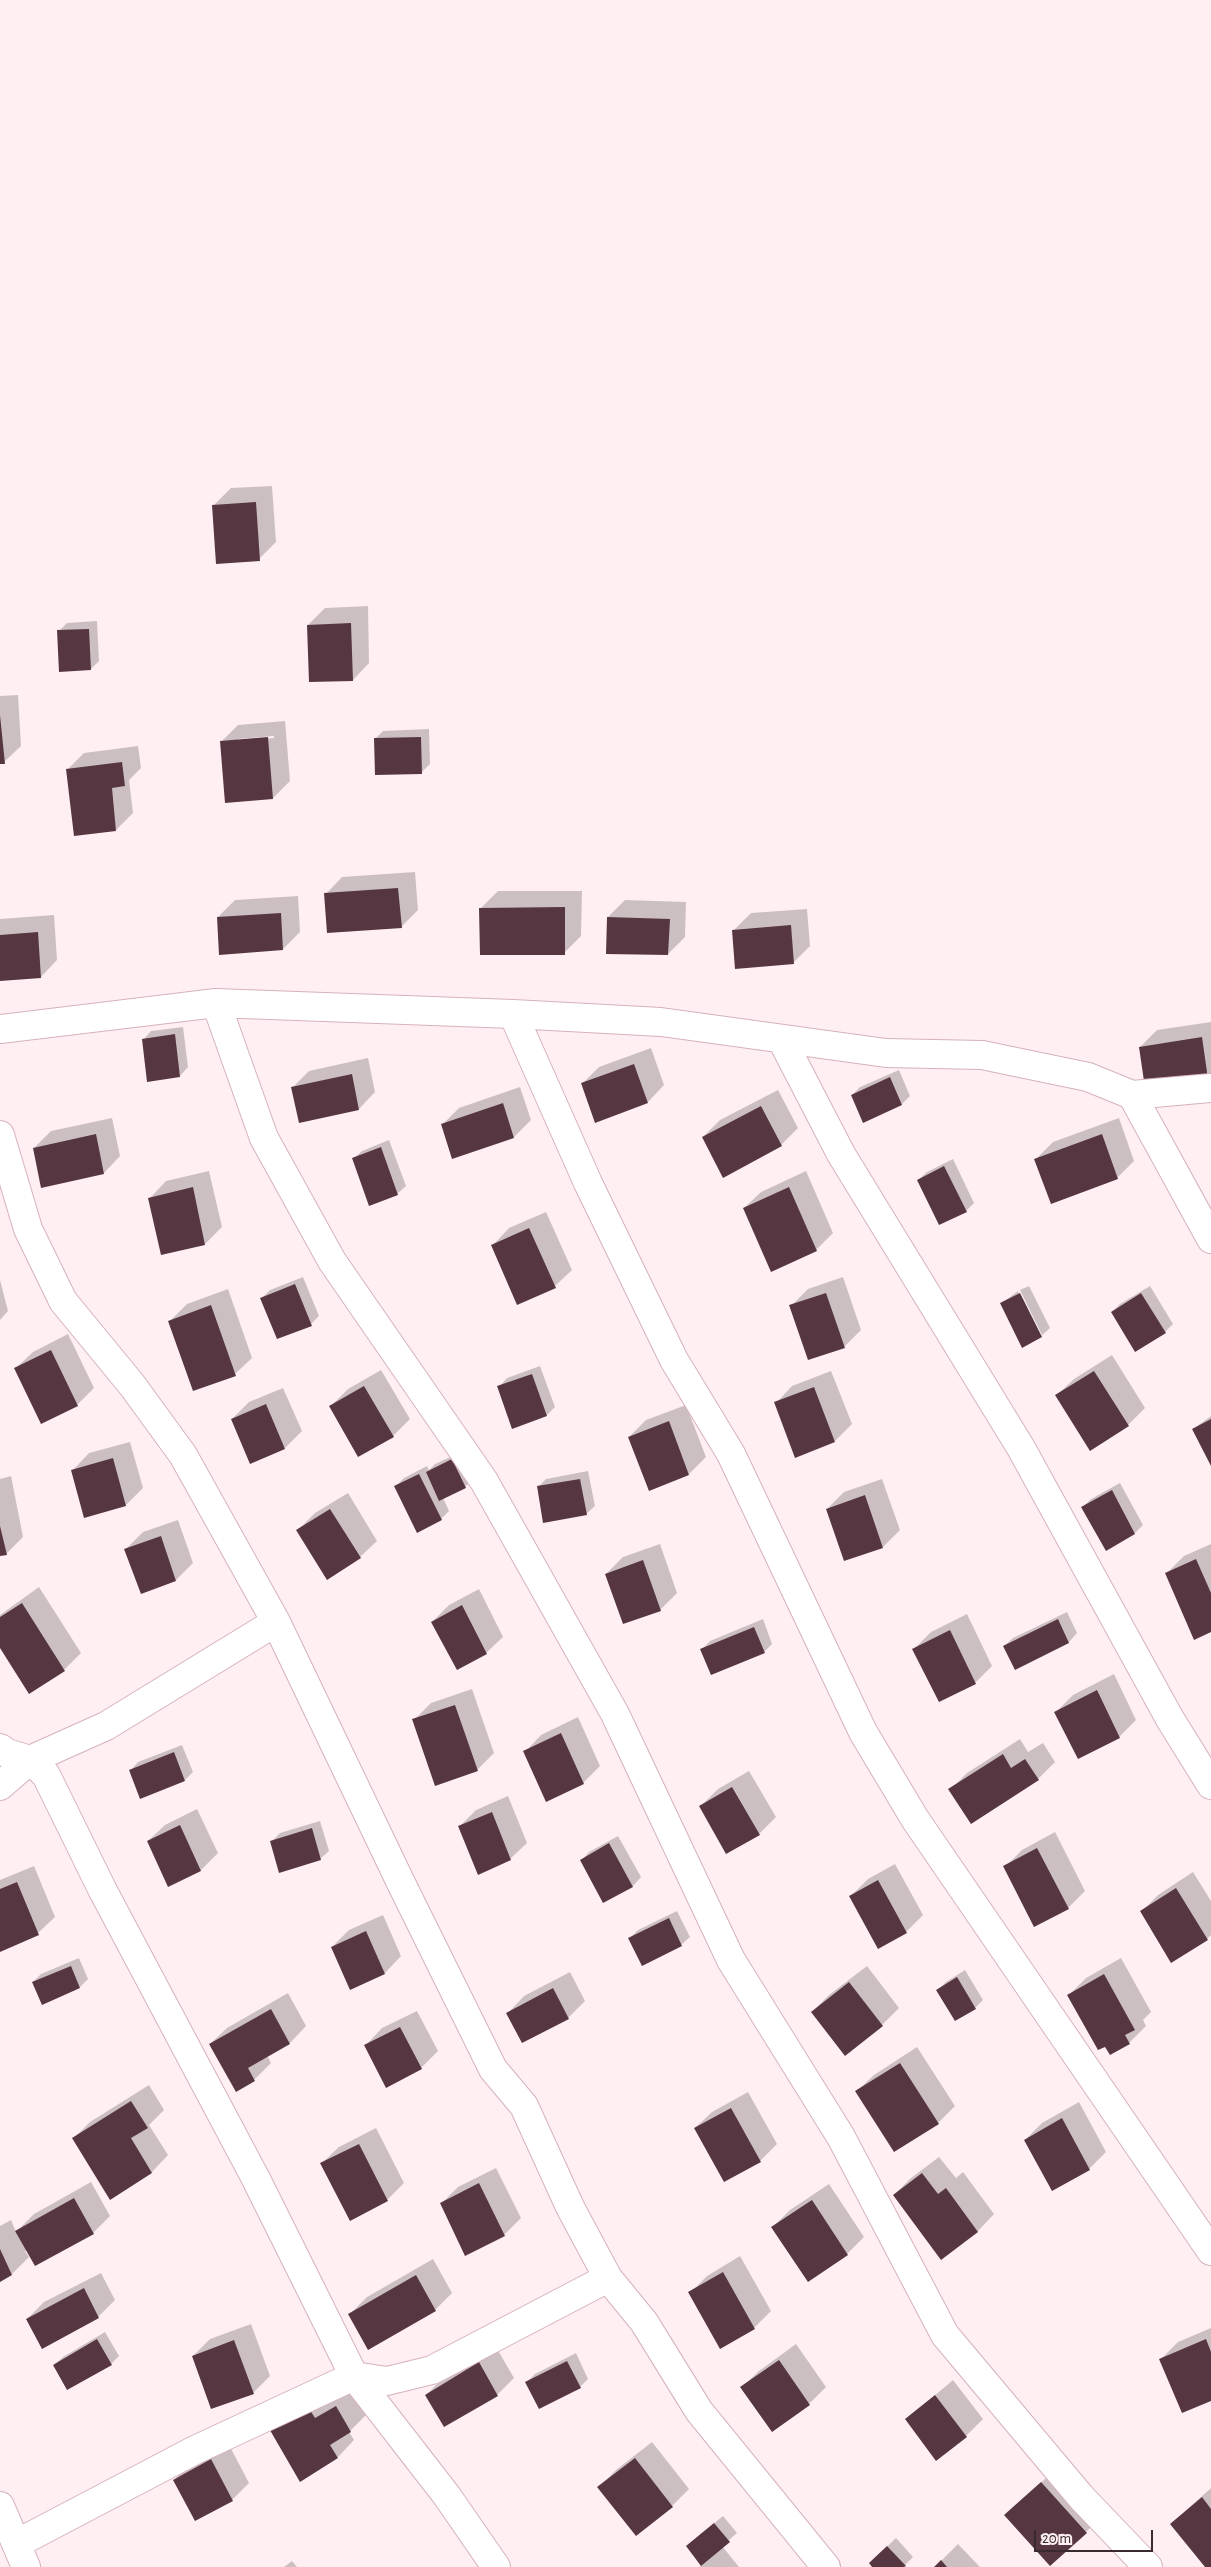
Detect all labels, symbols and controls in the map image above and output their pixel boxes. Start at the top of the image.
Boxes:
scale bar [1036,2520,1155,2552]
text: 20 m [1042,2531,1071,2546]

